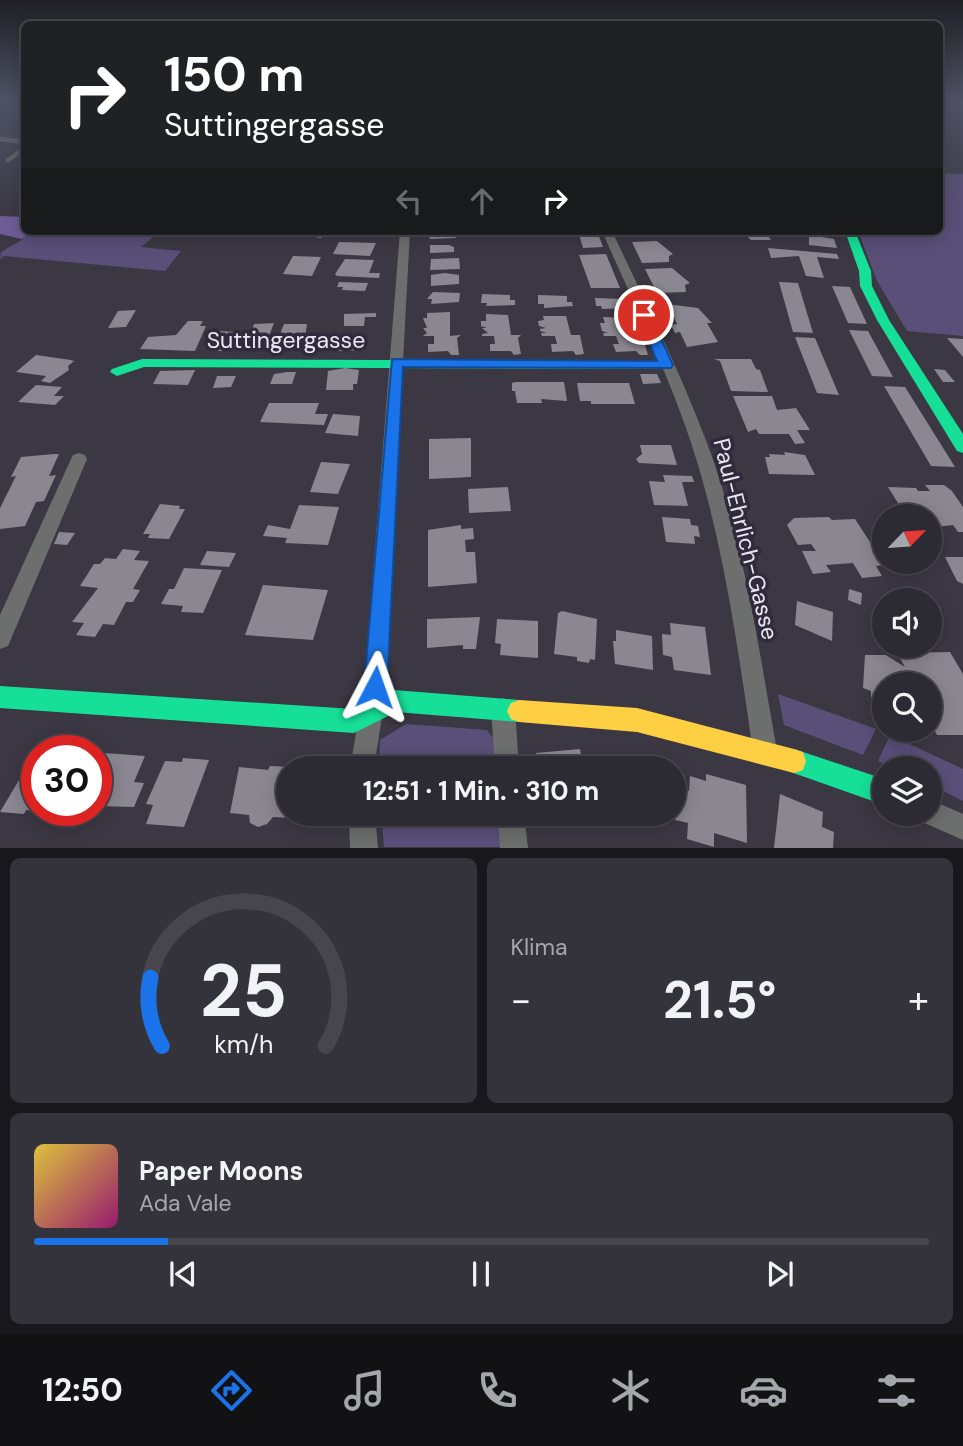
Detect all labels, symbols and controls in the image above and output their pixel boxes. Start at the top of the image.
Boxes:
text: 150 m [164,42,304,106]
icon: right [49,49,140,140]
text: Suttingergasse [164,104,384,146]
icon: left [390,182,428,220]
icon: ahead [463,182,501,220]
icon: right [536,182,574,220]
pin [614,285,674,345]
icon: arrive [625,296,663,334]
street label: Suttingergasse [207,325,365,355]
street label: Paul-Ehrlich-Gasse [706,435,786,643]
north arrow [872,504,942,574]
map controls [872,504,942,826]
button: sound [872,588,942,658]
position arrow [338,650,412,724]
button: search [872,672,942,742]
speed limit sign: 30 [21,735,112,826]
button: layers [872,756,942,826]
text: 12:51 · 1 Min. · 310 m [363,774,599,808]
text: Klima [511,932,568,962]
text: 25 [200,945,287,1040]
text: 21.5° [663,966,776,1034]
text: − [511,975,531,1025]
text: + [908,975,929,1025]
text: km/h [214,1028,273,1061]
text: Paper Moons [139,1154,303,1188]
text: Ada Vale [139,1188,232,1218]
icon: previous [164,1255,202,1293]
icon: pause [462,1255,500,1293]
icon: next [761,1255,799,1293]
icon: directions [207,1366,256,1415]
icon: music [340,1366,389,1415]
icon: phone [473,1366,522,1415]
icon: climate [606,1366,655,1415]
icon: car [739,1366,788,1415]
icon: filters [872,1366,921,1415]
text: 12:50 [42,1369,123,1411]

